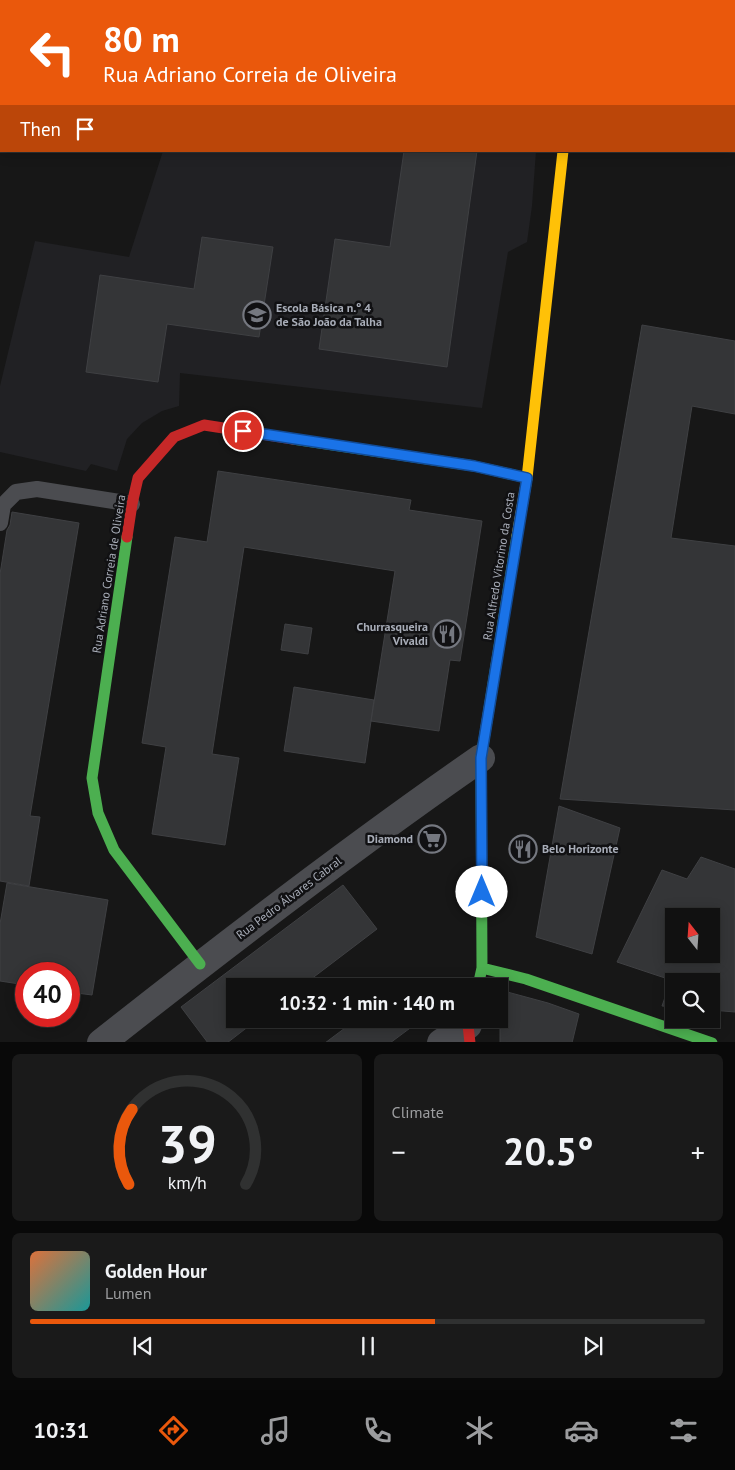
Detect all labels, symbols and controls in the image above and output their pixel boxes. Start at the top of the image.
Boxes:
text: 80 m [103,16,180,62]
icon: left [20,20,85,85]
text: Rua Adriano Correia de Oliveira [103,60,397,88]
icon: arrive [71,115,99,143]
text: Then [20,117,61,141]
school or university icon: Escola Básica n.º 4 de São João da Talha [242,300,272,330]
place label: Escola Básica n.º 4 de São João da Talha [276,300,382,329]
pin [222,410,264,452]
icon: arrive [229,417,257,445]
street label: Rua Alfredo Vitorino da Costa [479,491,518,641]
street label: Rua Adriano Correia de Oliveira [89,494,128,654]
place label: Churrasqueira Vivaldi [356,619,428,648]
restaurant icon: Churrasqueira Vivaldi [432,619,462,649]
supermarket icon: Diamond [417,824,447,854]
place label: Diamond [367,831,413,846]
restaurant icon: Belo Horizonte [508,834,538,864]
place label: Belo Horizonte [542,841,619,856]
street label: Rua Pedro Álvares Cabral [233,853,345,942]
position arrow [455,865,507,917]
north arrow [665,908,720,962]
map controls [665,908,720,1028]
speed limit sign: 40 [15,962,80,1027]
button: search [665,973,720,1028]
text: 10:32 · 1 min · 140 m [279,991,455,1015]
text: Climate [392,1102,444,1122]
text: 39 [157,1110,216,1177]
text: 20.5° [503,1126,594,1175]
text: − [392,1133,406,1170]
text: + [691,1133,705,1170]
text: km/h [167,1171,206,1194]
text: Golden Hour [105,1259,207,1283]
text: Lumen [105,1283,151,1303]
icon: previous [129,1332,157,1360]
icon: pause [354,1332,382,1360]
icon: next [579,1332,607,1360]
icon: directions [156,1413,191,1448]
icon: music [258,1413,293,1448]
icon: phone [360,1413,395,1448]
icon: climate [462,1413,497,1448]
icon: car [564,1413,599,1448]
icon: filters [666,1413,701,1448]
text: 10:31 [34,1416,89,1444]

